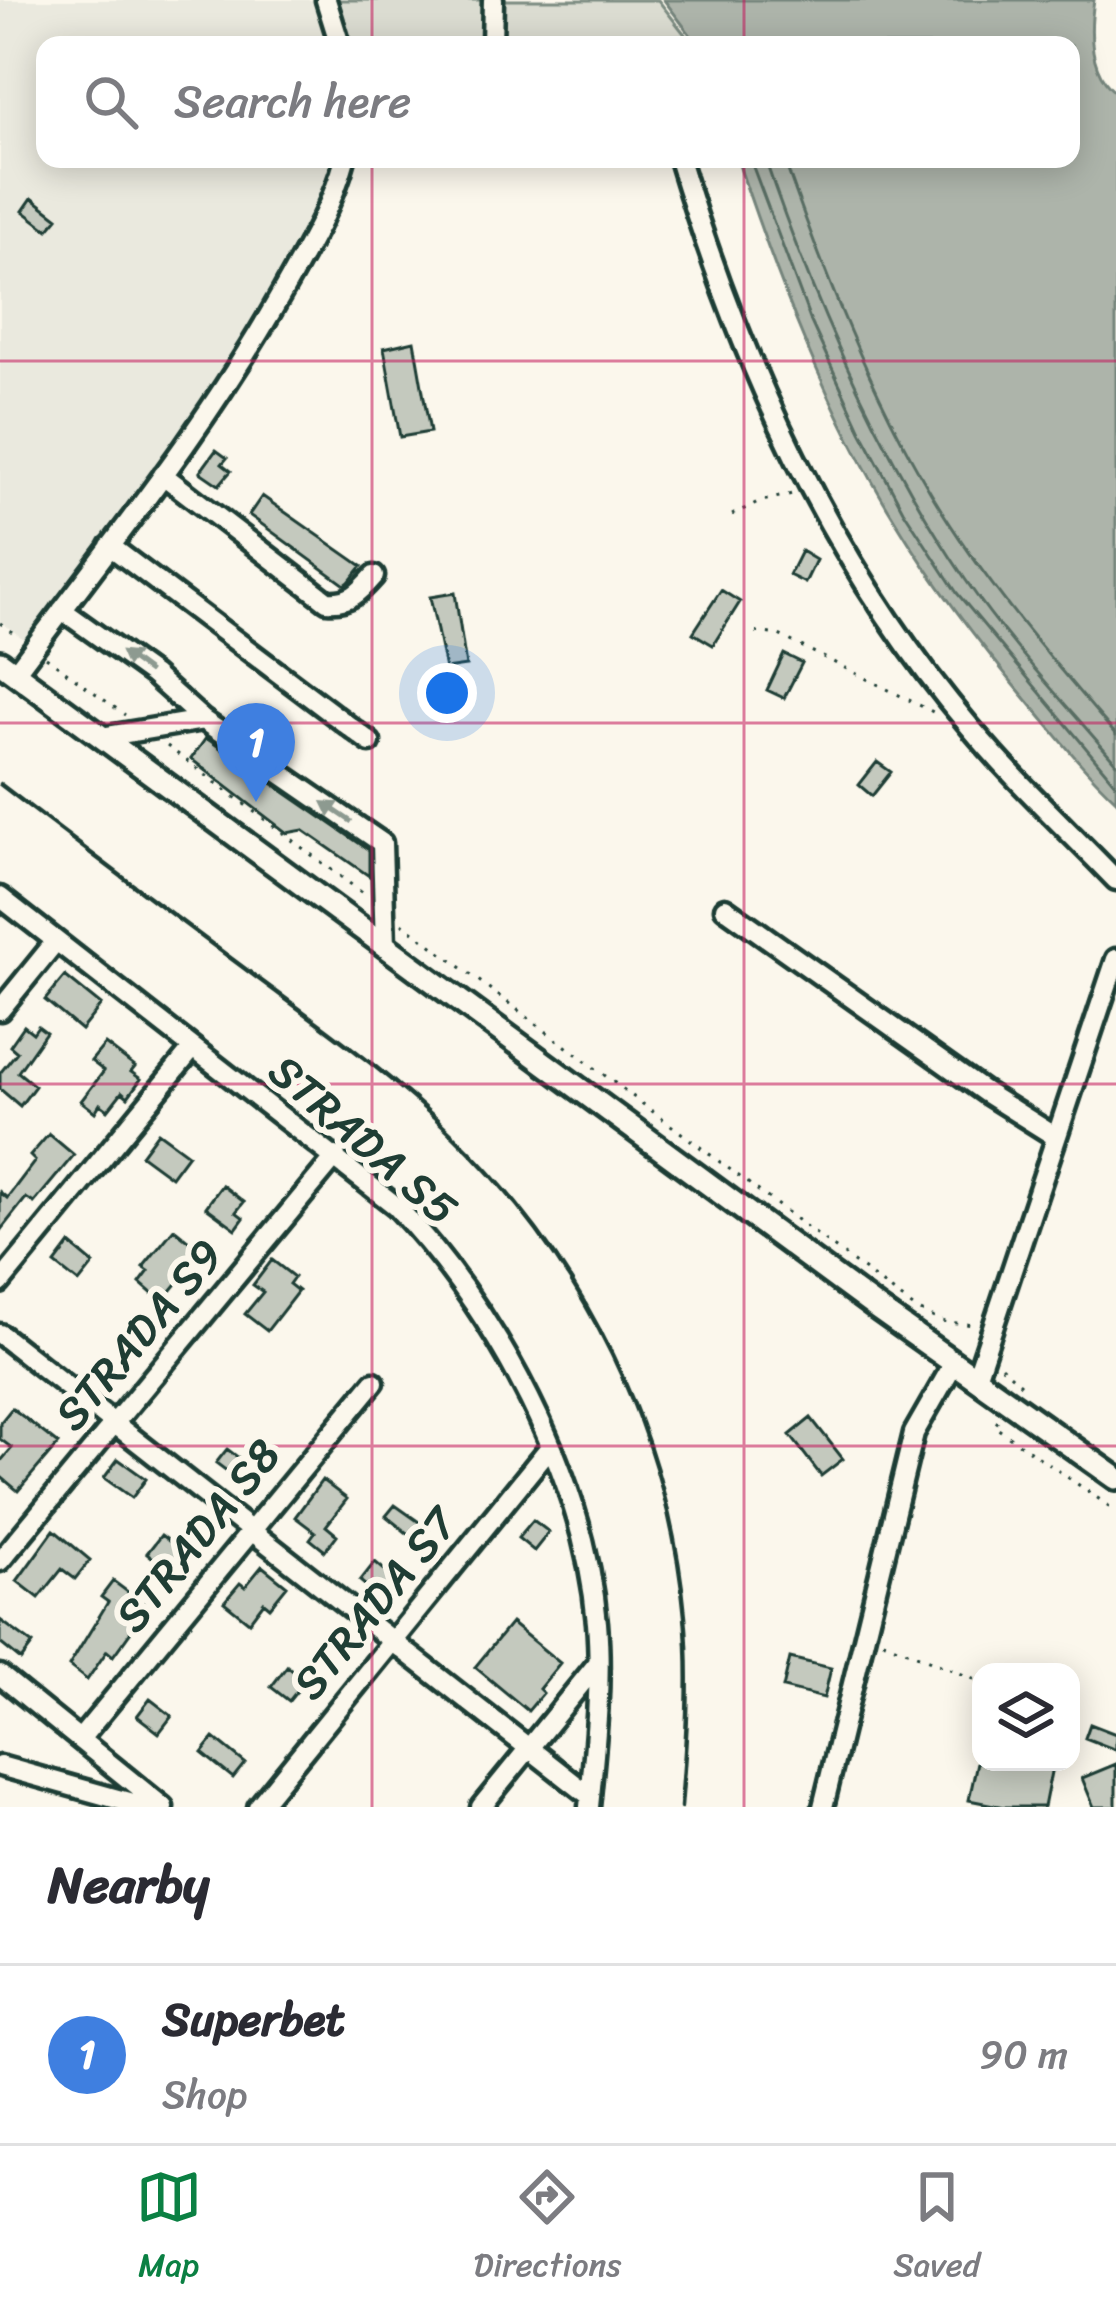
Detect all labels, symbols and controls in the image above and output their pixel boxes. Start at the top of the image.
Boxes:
search box [36,36,1080,168]
text: Search here [174,62,411,142]
icon: search [78,69,144,135]
one-way arrow [119,651,151,675]
your location [417,663,477,723]
pin: 1 [217,703,295,802]
one-way arrow [320,801,353,824]
street label: STRADA S5 [250,1033,477,1246]
street label: STRADA S9 [33,1220,244,1449]
street label: STRADA S8 [94,1420,302,1651]
street label: STRADA S7 [271,1487,480,1718]
map controls [972,1663,1080,1771]
button: layers [972,1663,1080,1771]
text: Nearby [48,1840,209,1930]
text: Superbet [162,1980,345,2060]
text: 1 [79,2020,95,2089]
text: 90 m [979,2020,1068,2089]
text: Shop [162,2060,247,2129]
tab: Map [136,2164,202,2294]
tab: Directions [474,2164,621,2294]
tab: Saved [893,2164,980,2294]

